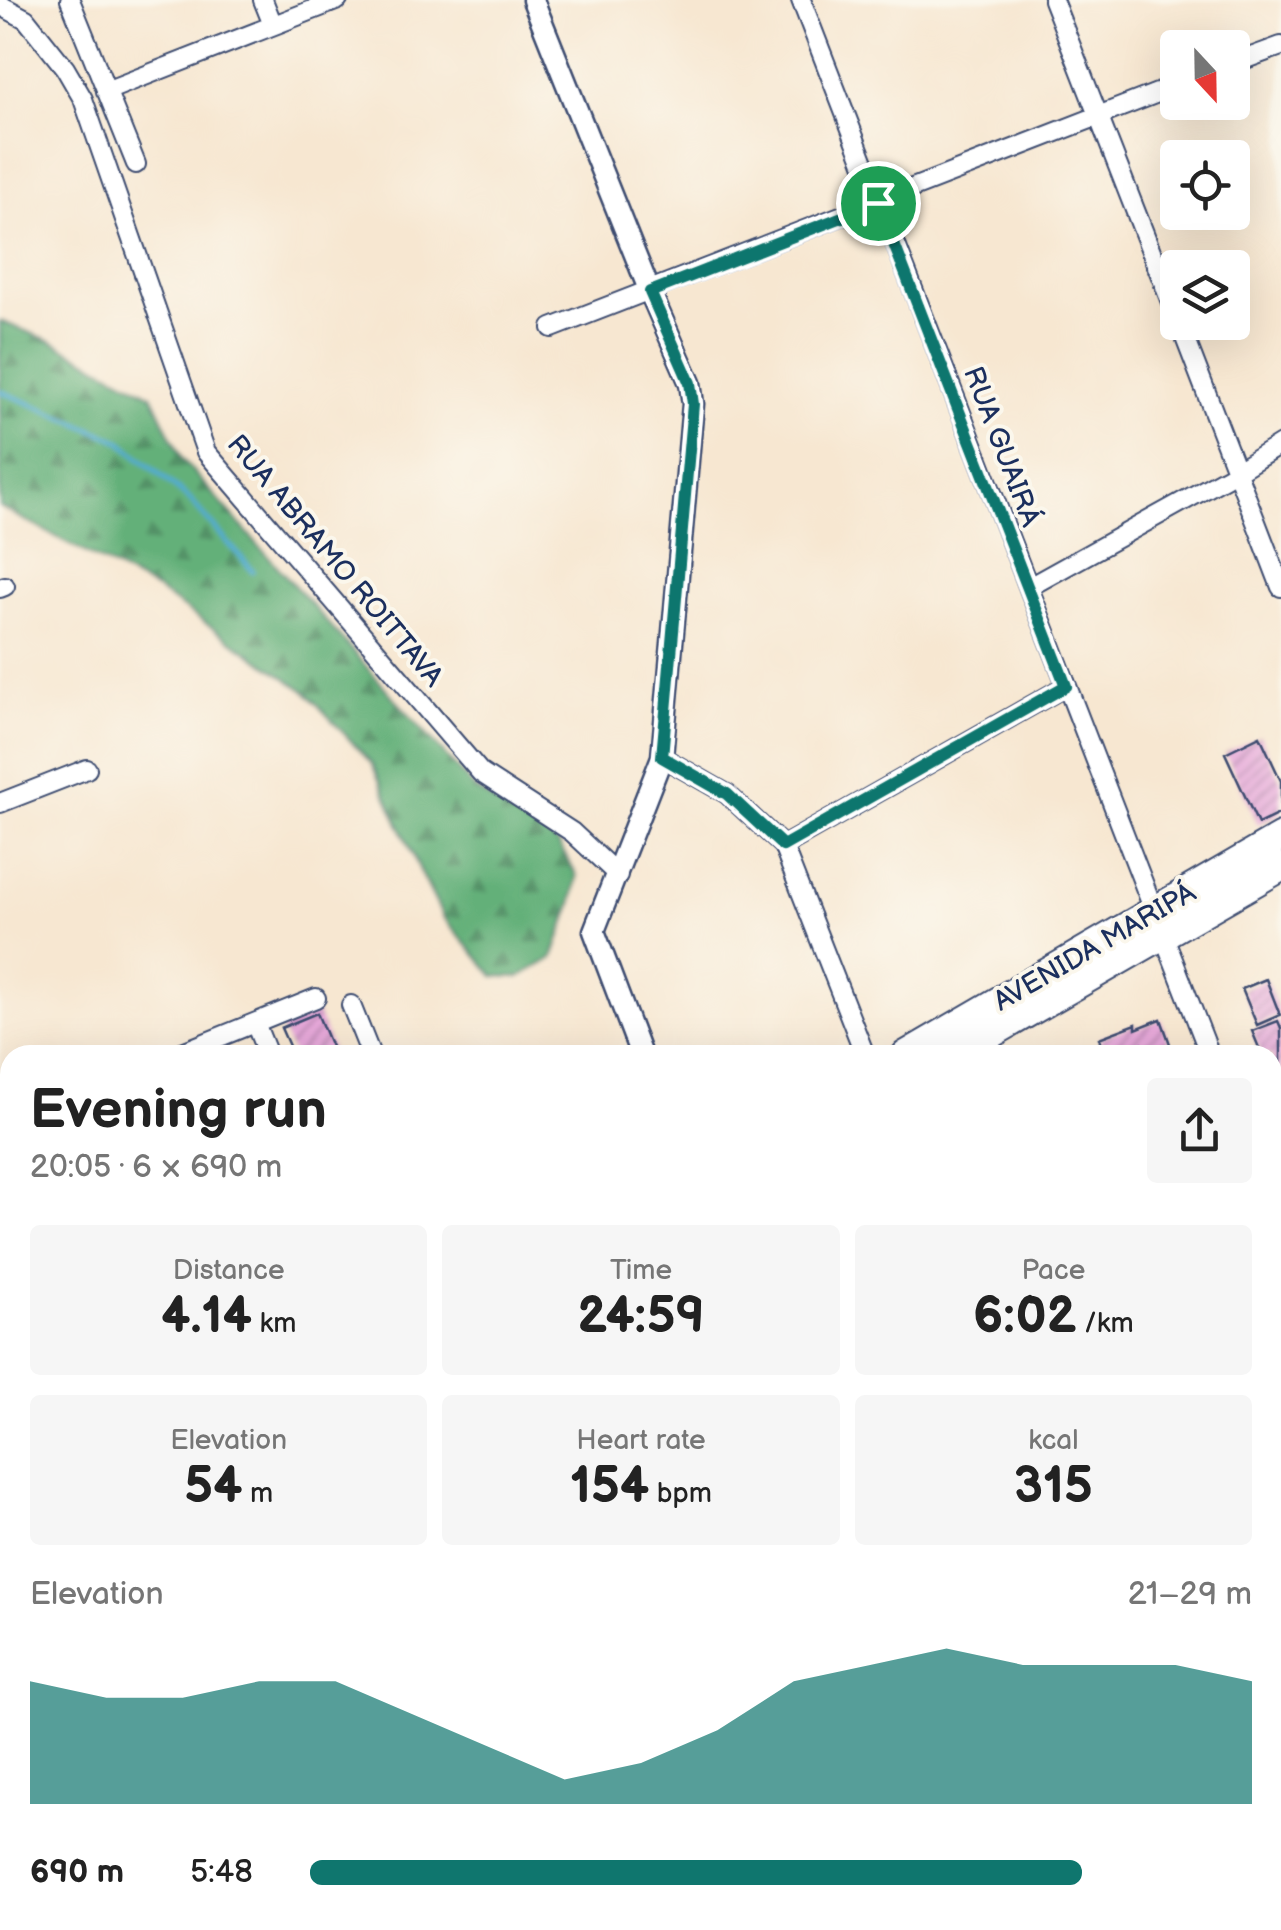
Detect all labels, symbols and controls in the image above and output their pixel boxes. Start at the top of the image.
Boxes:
north arrow [1160,30,1250,120]
map controls [1160,30,1250,340]
button: locate [1160,140,1250,230]
pin [836,161,921,246]
icon: arrive [851,176,906,231]
button: layers [1160,250,1250,340]
street label: RUA GUAIRÁ [956,362,1048,532]
street label: RUA ABRAMO ROITTAVA [220,428,450,694]
street label: AVENIDA MARIPÁ [988,875,1202,1018]
text: Evening run [30,1077,327,1144]
button: share [1147,1078,1252,1183]
text: 20:05 · 6 × 690 m [30,1148,282,1187]
text: Distance [173,1254,285,1287]
text: Time [610,1254,672,1287]
text: Pace [1021,1254,1085,1287]
text: 4.14 [161,1287,252,1347]
text: 24:59 [577,1287,705,1347]
text: 6:02 [973,1287,1076,1347]
text: km [252,1307,296,1340]
text: /km [1076,1307,1134,1340]
text: Elevation [170,1424,287,1457]
text: Heart rate [576,1424,706,1457]
text: kcal [1028,1424,1078,1457]
text: 54 [184,1457,242,1517]
text: 154 [570,1457,649,1517]
text: 315 [1014,1457,1093,1517]
text: m [242,1477,273,1510]
text: bpm [649,1477,712,1510]
text: Elevation [30,1575,163,1614]
text: 21–29 m [1128,1575,1252,1614]
text: 690 m [30,1853,124,1892]
text: 5:48 [190,1853,253,1892]

